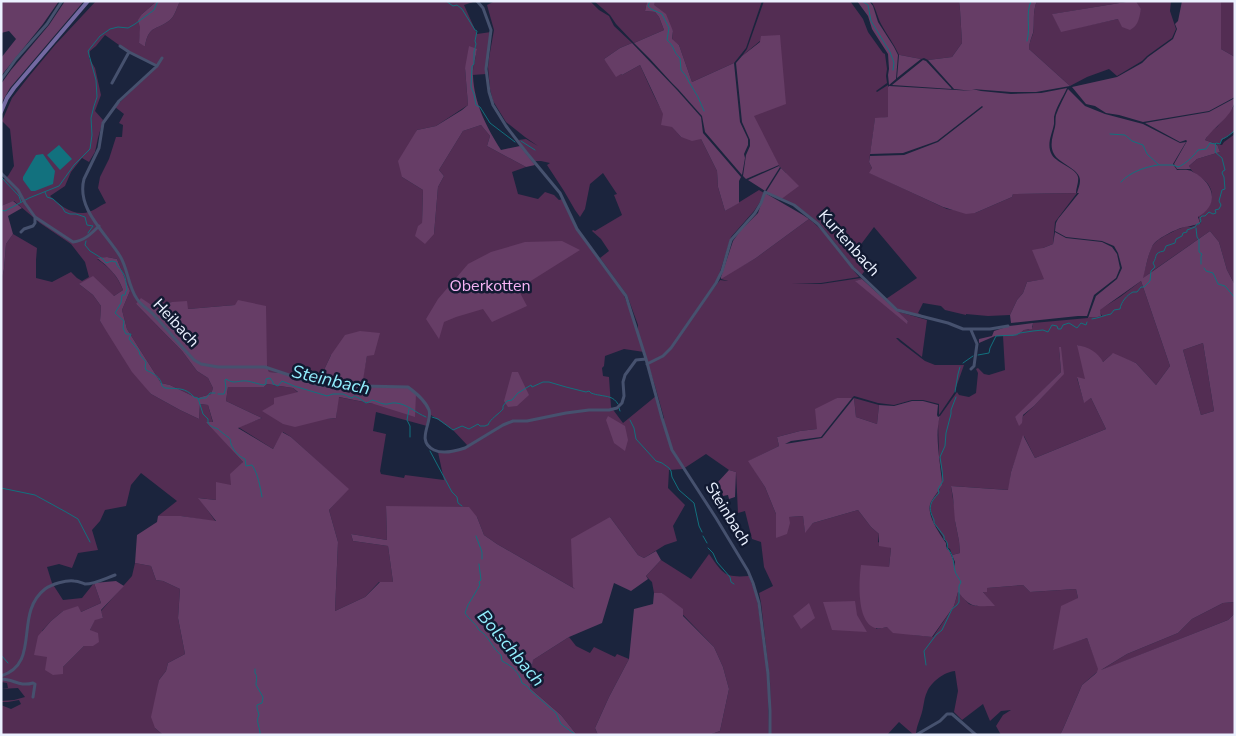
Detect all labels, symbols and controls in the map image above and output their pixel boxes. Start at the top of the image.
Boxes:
street label: Kurtenbach [813,205,885,281]
park label: Oberkotten [450,275,530,297]
street label: Heibach [148,294,204,352]
water label: Steinbach [289,359,373,401]
street label: Steinbach [700,478,756,550]
water label: Bolschbach [472,605,550,691]

